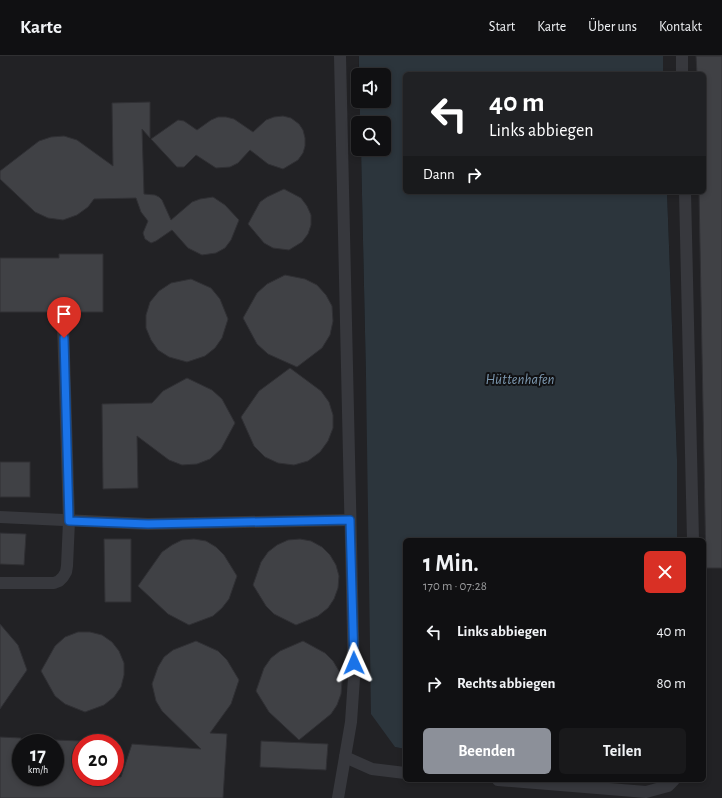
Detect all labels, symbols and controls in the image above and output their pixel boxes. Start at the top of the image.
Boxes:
text: Karte [20,18,62,37]
text: Start [489,20,515,34]
text: Karte [537,20,566,34]
text: Über uns [588,20,637,34]
text: Kontakt [659,20,702,34]
map controls [351,68,391,156]
button: sound [351,68,391,108]
icon: left [423,88,475,140]
text: 40 m [489,89,545,117]
button: search [351,116,391,156]
text: Links abbiegen [489,122,594,140]
icon: right [463,164,485,186]
text: Dann [423,167,455,182]
pin [47,297,81,338]
icon: arrive [53,303,75,325]
water label: Hüttenhafen [485,372,555,387]
button: close [644,551,686,593]
text: 1 Min. [423,552,479,576]
text: 170 m · 07:28 [423,580,487,593]
icon: left [423,621,445,643]
text: Links abbiegen [457,624,547,639]
text: 40 m [656,624,686,639]
position arrow [333,642,375,684]
icon: right [423,673,445,695]
text: Rechts abbiegen [457,676,555,691]
text: 80 m [656,676,686,691]
button: Beenden [423,728,551,774]
button: Teilen [559,728,686,774]
speed limit sign: 20 [72,734,124,786]
text: 17 [30,745,46,765]
text: km/h [28,765,48,775]

